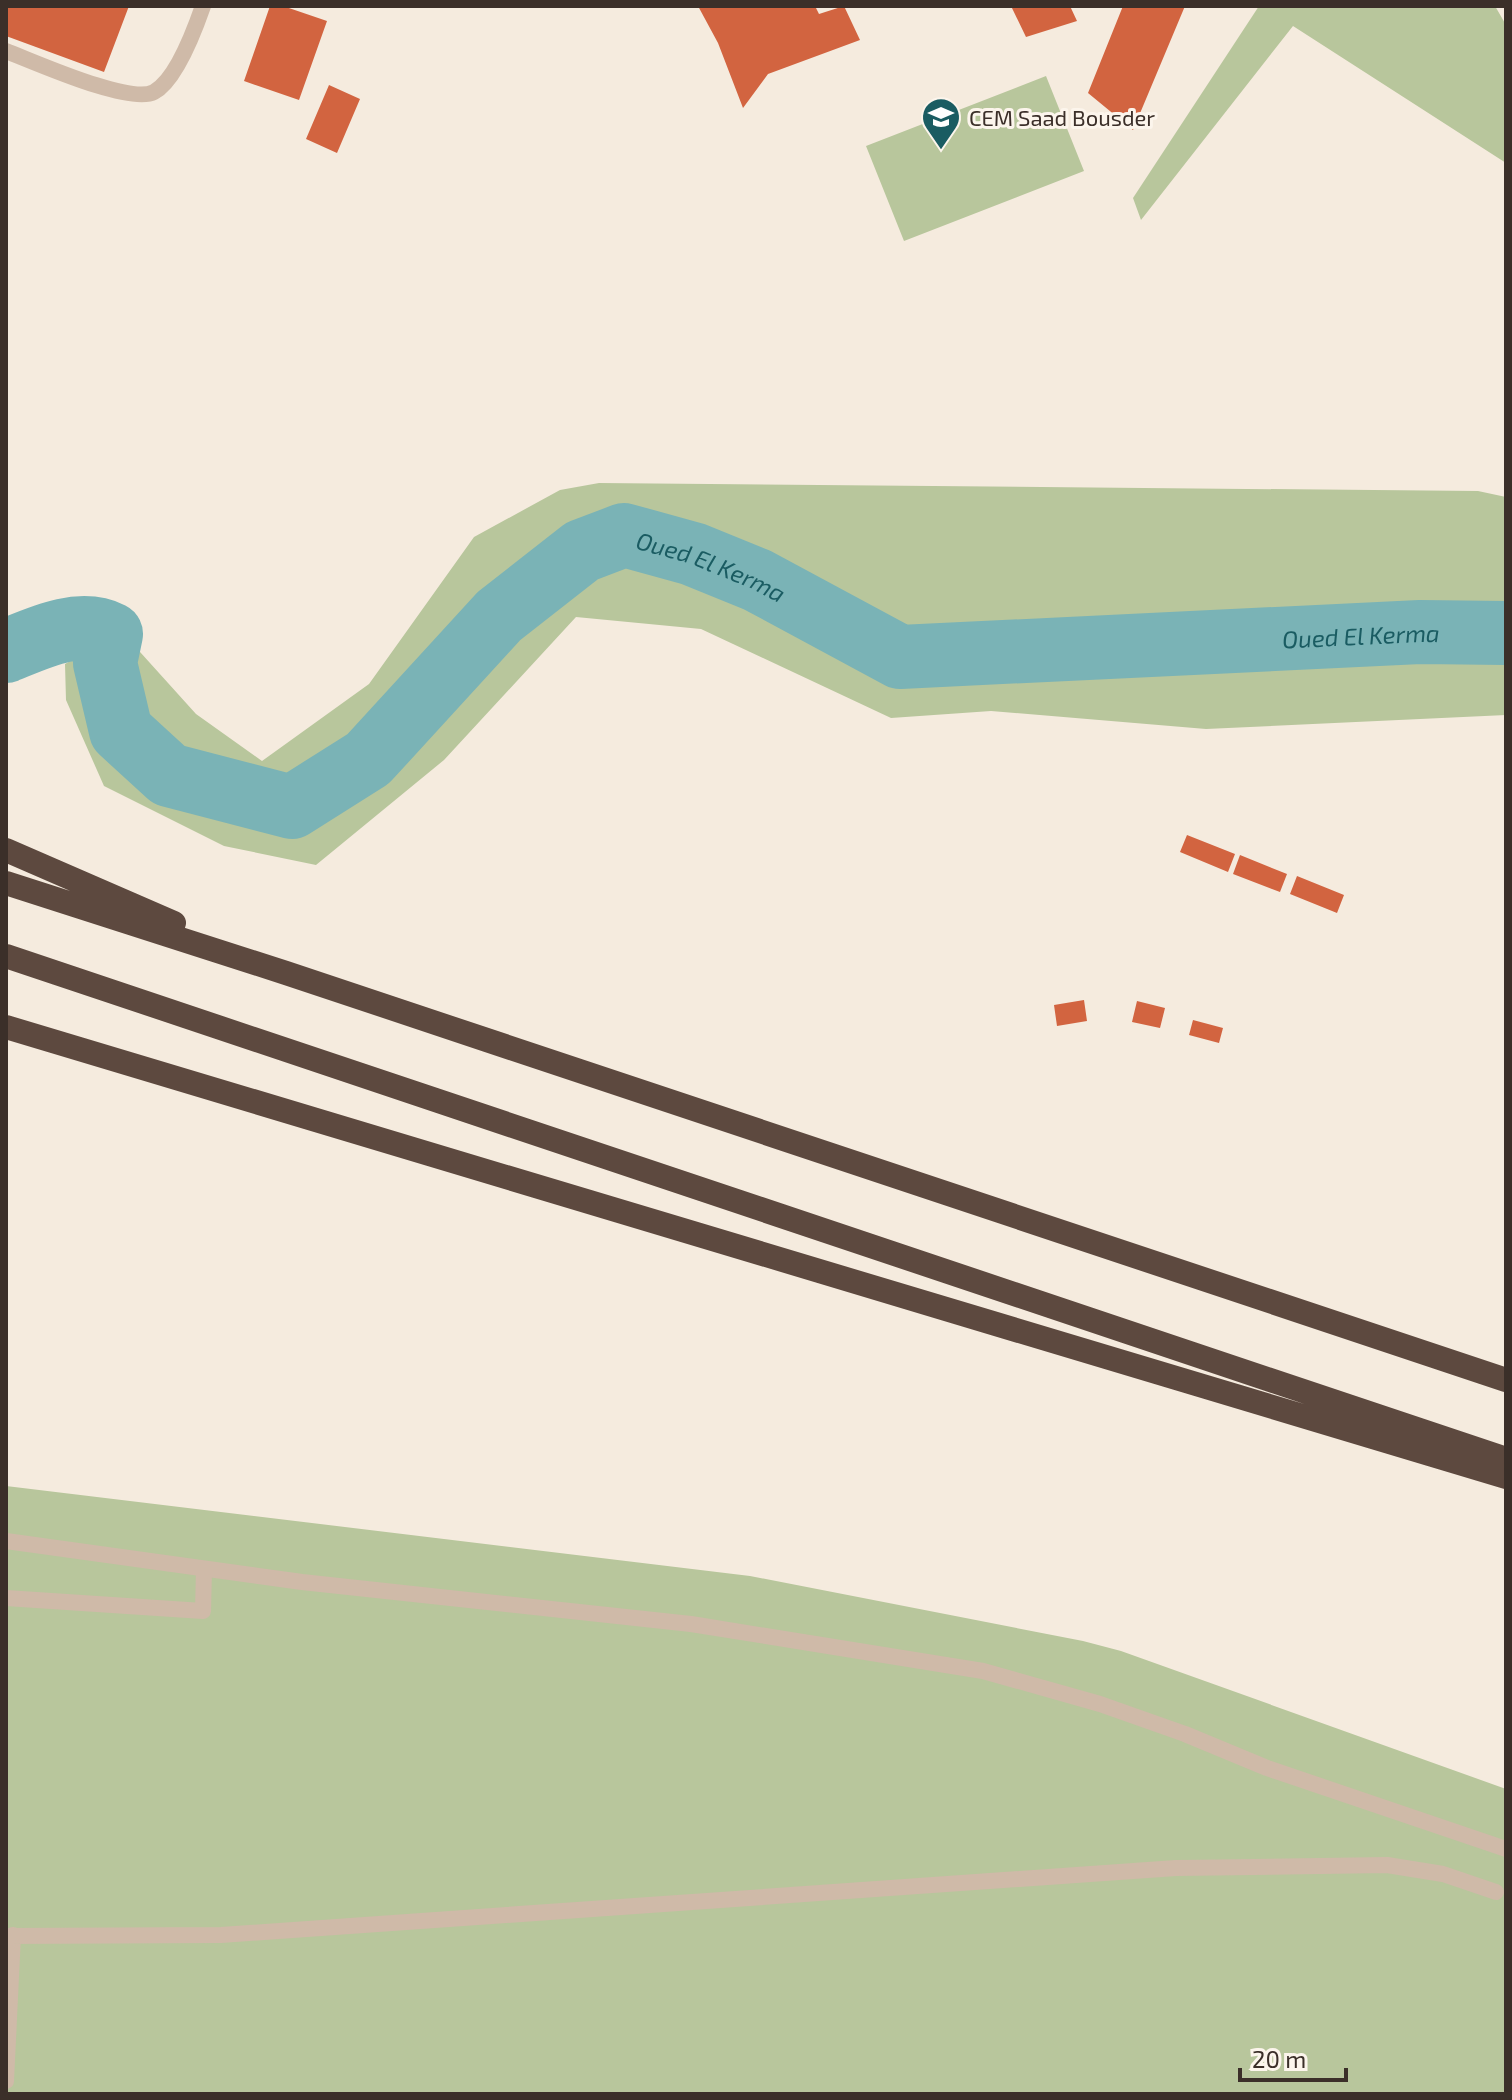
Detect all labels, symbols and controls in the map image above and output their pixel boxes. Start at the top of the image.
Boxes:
school or university icon: CEM Saad Bousder [920,96,962,151]
place label: CEM Saad Bousder [969,104,1155,130]
water label: Oued El Kerma [633,525,791,607]
water label: Oued El Kerma [1281,617,1440,653]
scale bar [1240,2032,1346,2082]
text: 20 m [1252,2044,1306,2073]

